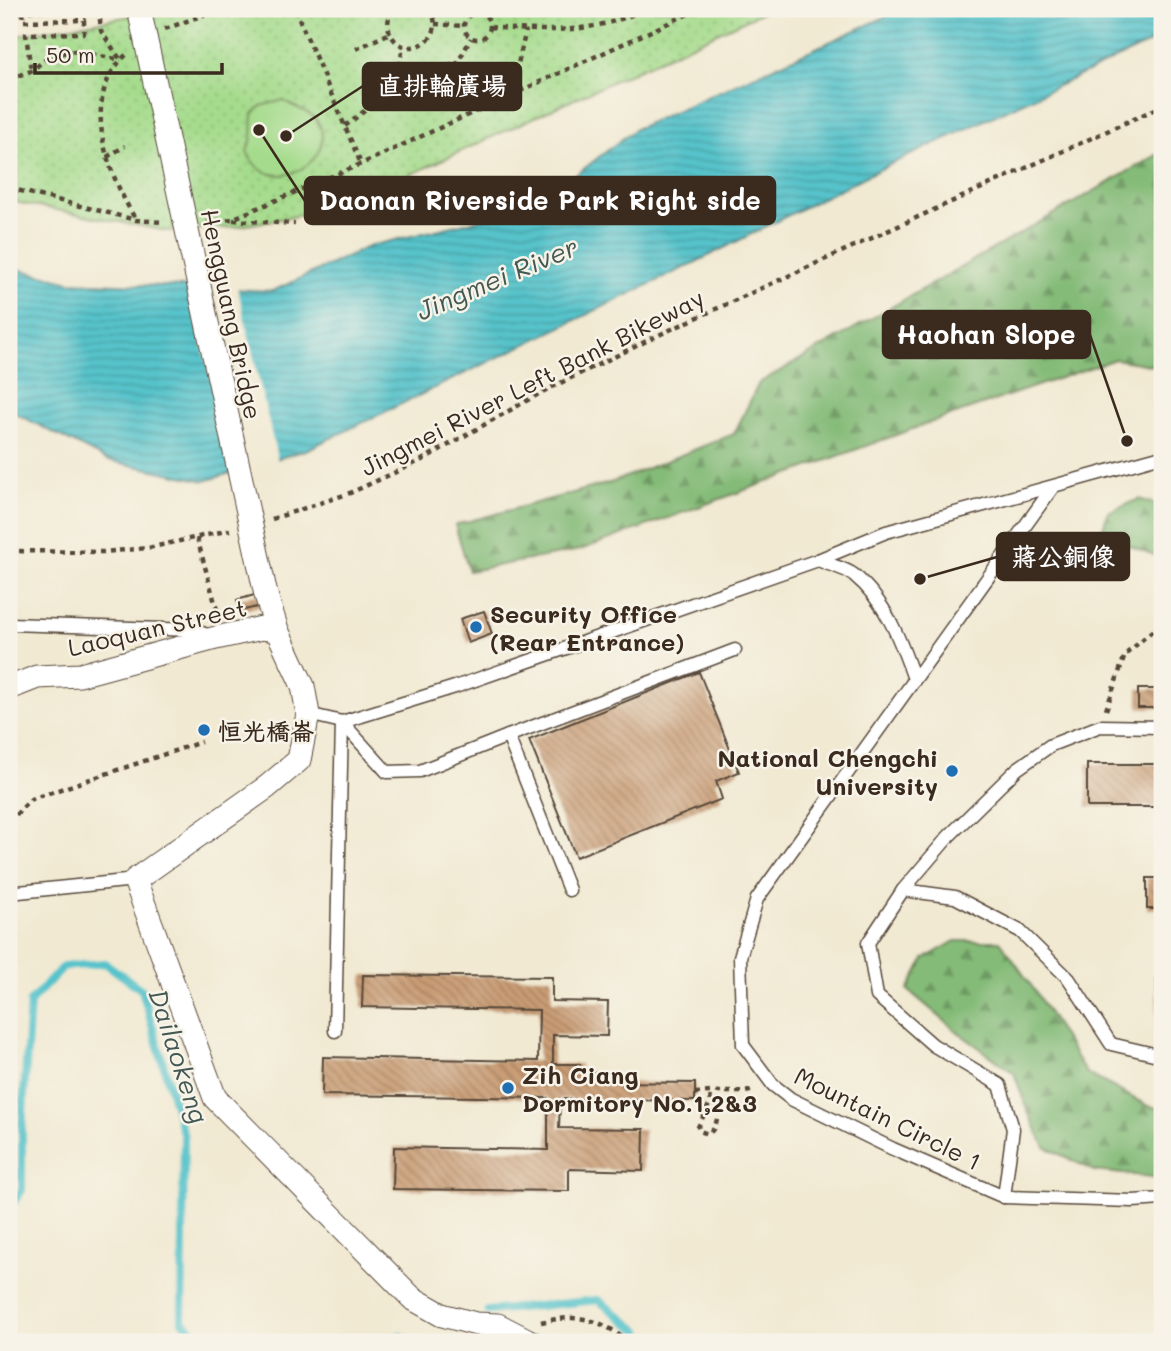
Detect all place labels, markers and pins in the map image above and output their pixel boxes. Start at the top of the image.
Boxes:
callout: 直排輪廣場 [363,63,521,110]
callout: Daonan Riverside Park Right side [305,177,775,224]
callout: Haohan Slope [883,311,1090,358]
callout: 蔣公銅像 [997,533,1129,580]
place label: Security Office (Rear Entrance) [490,598,684,657]
marker: Security Office (Rear Entrance) [468,619,484,635]
place label: 恒光橋崙 [218,715,314,746]
marker: 恒光橋崙 [196,722,212,738]
place label: National Chengchi University [718,742,938,801]
marker: National Chengchi University [944,763,960,779]
place label: Zih Ciang Dormitory No.1,2&3 [522,1059,757,1118]
marker: Zih Ciang Dormitory No.1,2&3 [500,1080,516,1096]

